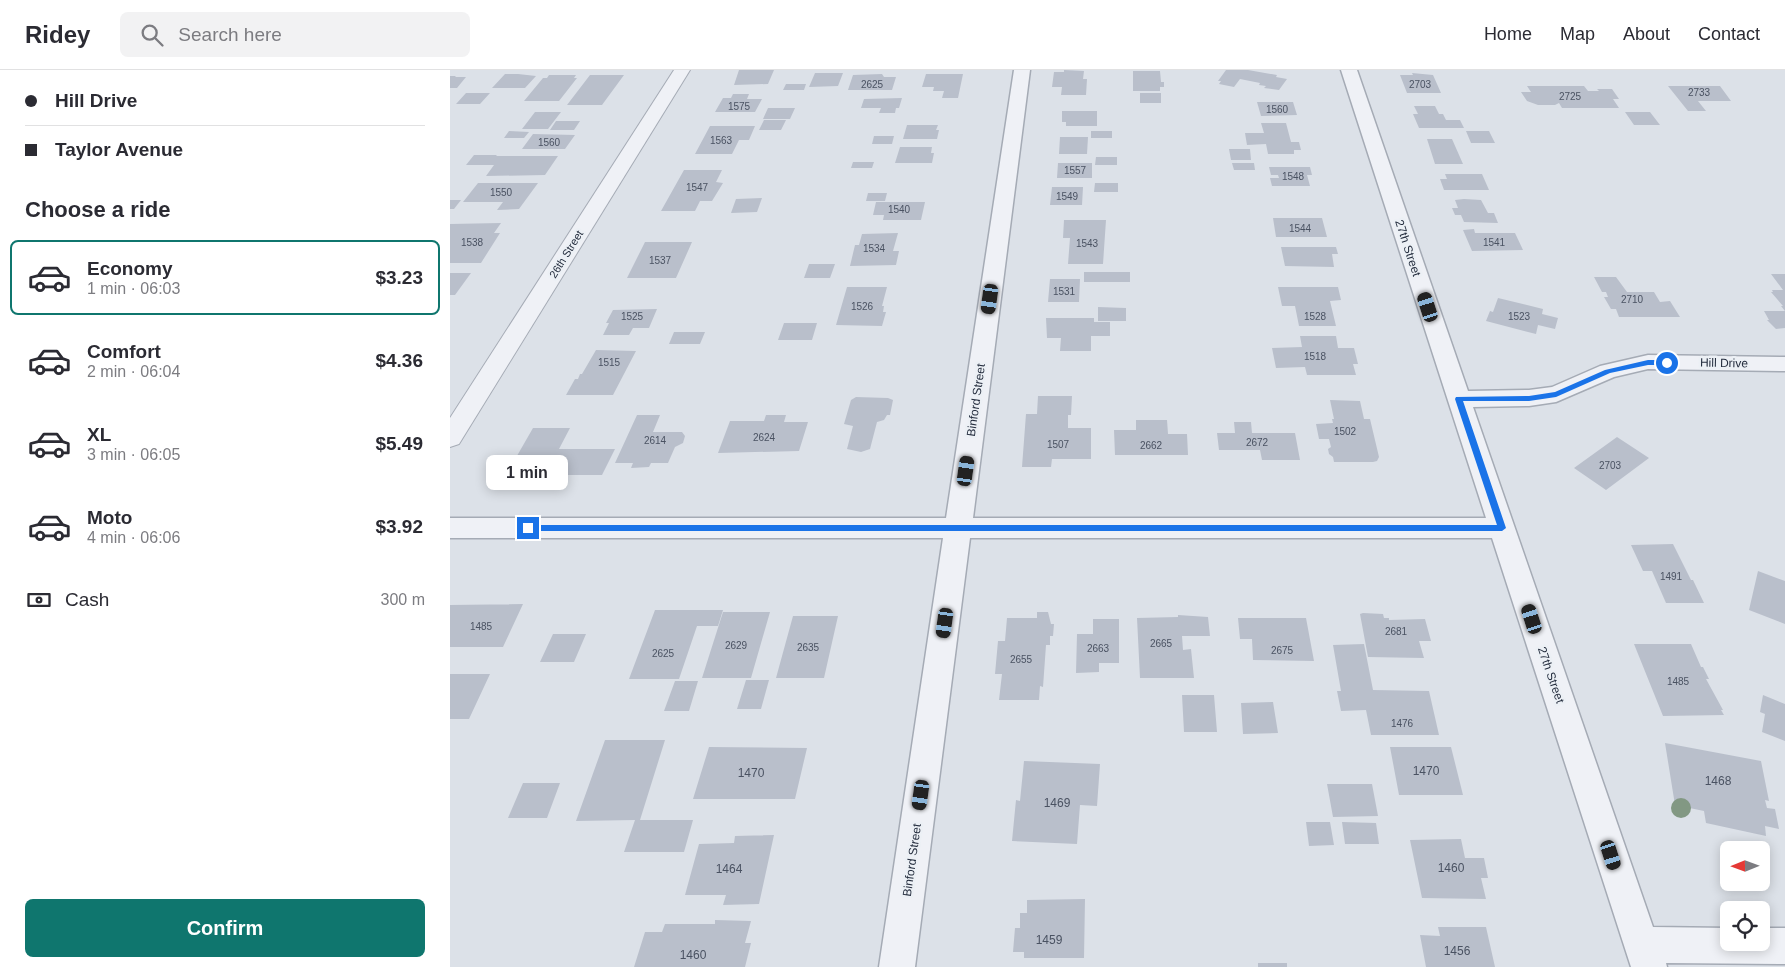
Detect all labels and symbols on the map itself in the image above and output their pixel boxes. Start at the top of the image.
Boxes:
house number: 2625 [861,79,884,90]
house number: 2703 [1409,79,1432,90]
house number: 2733 [1688,87,1711,98]
house number: 2725 [1559,91,1582,102]
house number: 1575 [728,101,751,112]
house number: 1560 [1266,104,1289,115]
house number: 1563 [710,135,733,146]
house number: 1560 [538,137,561,148]
house number: 1557 [1064,165,1087,176]
house number: 1548 [1282,171,1305,182]
house number: 1547 [686,182,709,193]
house number: 1550 [490,187,513,198]
house number: 1549 [1056,191,1079,202]
house number: 1540 [888,204,911,215]
street label: 27th Street [1392,218,1424,279]
house number: 1544 [1289,223,1312,234]
street label: 26th Street [547,228,585,280]
house number: 1538 [461,237,484,248]
house number: 1541 [1483,237,1506,248]
house number: 1543 [1076,238,1099,249]
house number: 1534 [863,243,886,254]
house number: 1537 [649,255,672,266]
car [980,283,999,315]
house number: 1531 [1053,286,1076,297]
car [1416,290,1439,324]
house number: 2710 [1621,294,1644,305]
house number: 1526 [851,301,874,312]
house number: 1525 [621,311,644,322]
house number: 1528 [1304,311,1327,322]
house number: 1523 [1508,311,1531,322]
house number: 1518 [1304,351,1327,362]
route start [1656,352,1678,374]
street label: Hill Drive [1700,356,1748,370]
house number: 1515 [598,357,621,368]
street label: Binford Street [964,362,988,437]
house number: 1502 [1334,426,1357,437]
house number: 2624 [753,432,776,443]
house number: 2614 [644,435,667,446]
house number: 2672 [1246,437,1269,448]
house number: 1507 [1047,439,1070,450]
house number: 2662 [1140,440,1163,451]
car [956,455,975,487]
callout: 1 min [487,456,569,490]
house number: 2703 [1599,460,1622,471]
route end [517,517,539,539]
house number: 1491 [1660,571,1683,582]
car [1520,602,1543,636]
car [935,607,954,639]
house number: 1485 [470,621,493,632]
house number: 2681 [1385,626,1408,637]
house number: 2665 [1150,638,1173,649]
house number: 2629 [725,640,748,651]
house number: 2635 [797,642,820,653]
house number: 2663 [1087,643,1110,654]
house number: 2675 [1271,645,1294,656]
street label: 27th Street [1535,645,1567,706]
house number: 2625 [652,648,675,659]
house number: 2655 [1010,654,1033,665]
house number: 1485 [1667,676,1690,687]
house number: 1476 [1391,718,1414,729]
house number: 1470 [1413,764,1440,778]
house number: 1470 [738,766,765,780]
house number: 1468 [1705,774,1732,788]
car [911,779,930,811]
house number: 1469 [1044,796,1071,810]
street label: Binford Street [900,822,924,897]
car [1599,838,1622,872]
north arrow [1720,841,1770,891]
house number: 1460 [1438,861,1465,875]
house number: 1464 [716,862,743,876]
house number: 1459 [1036,933,1063,947]
house number: 1456 [1444,944,1471,958]
house number: 1460 [680,948,707,962]

